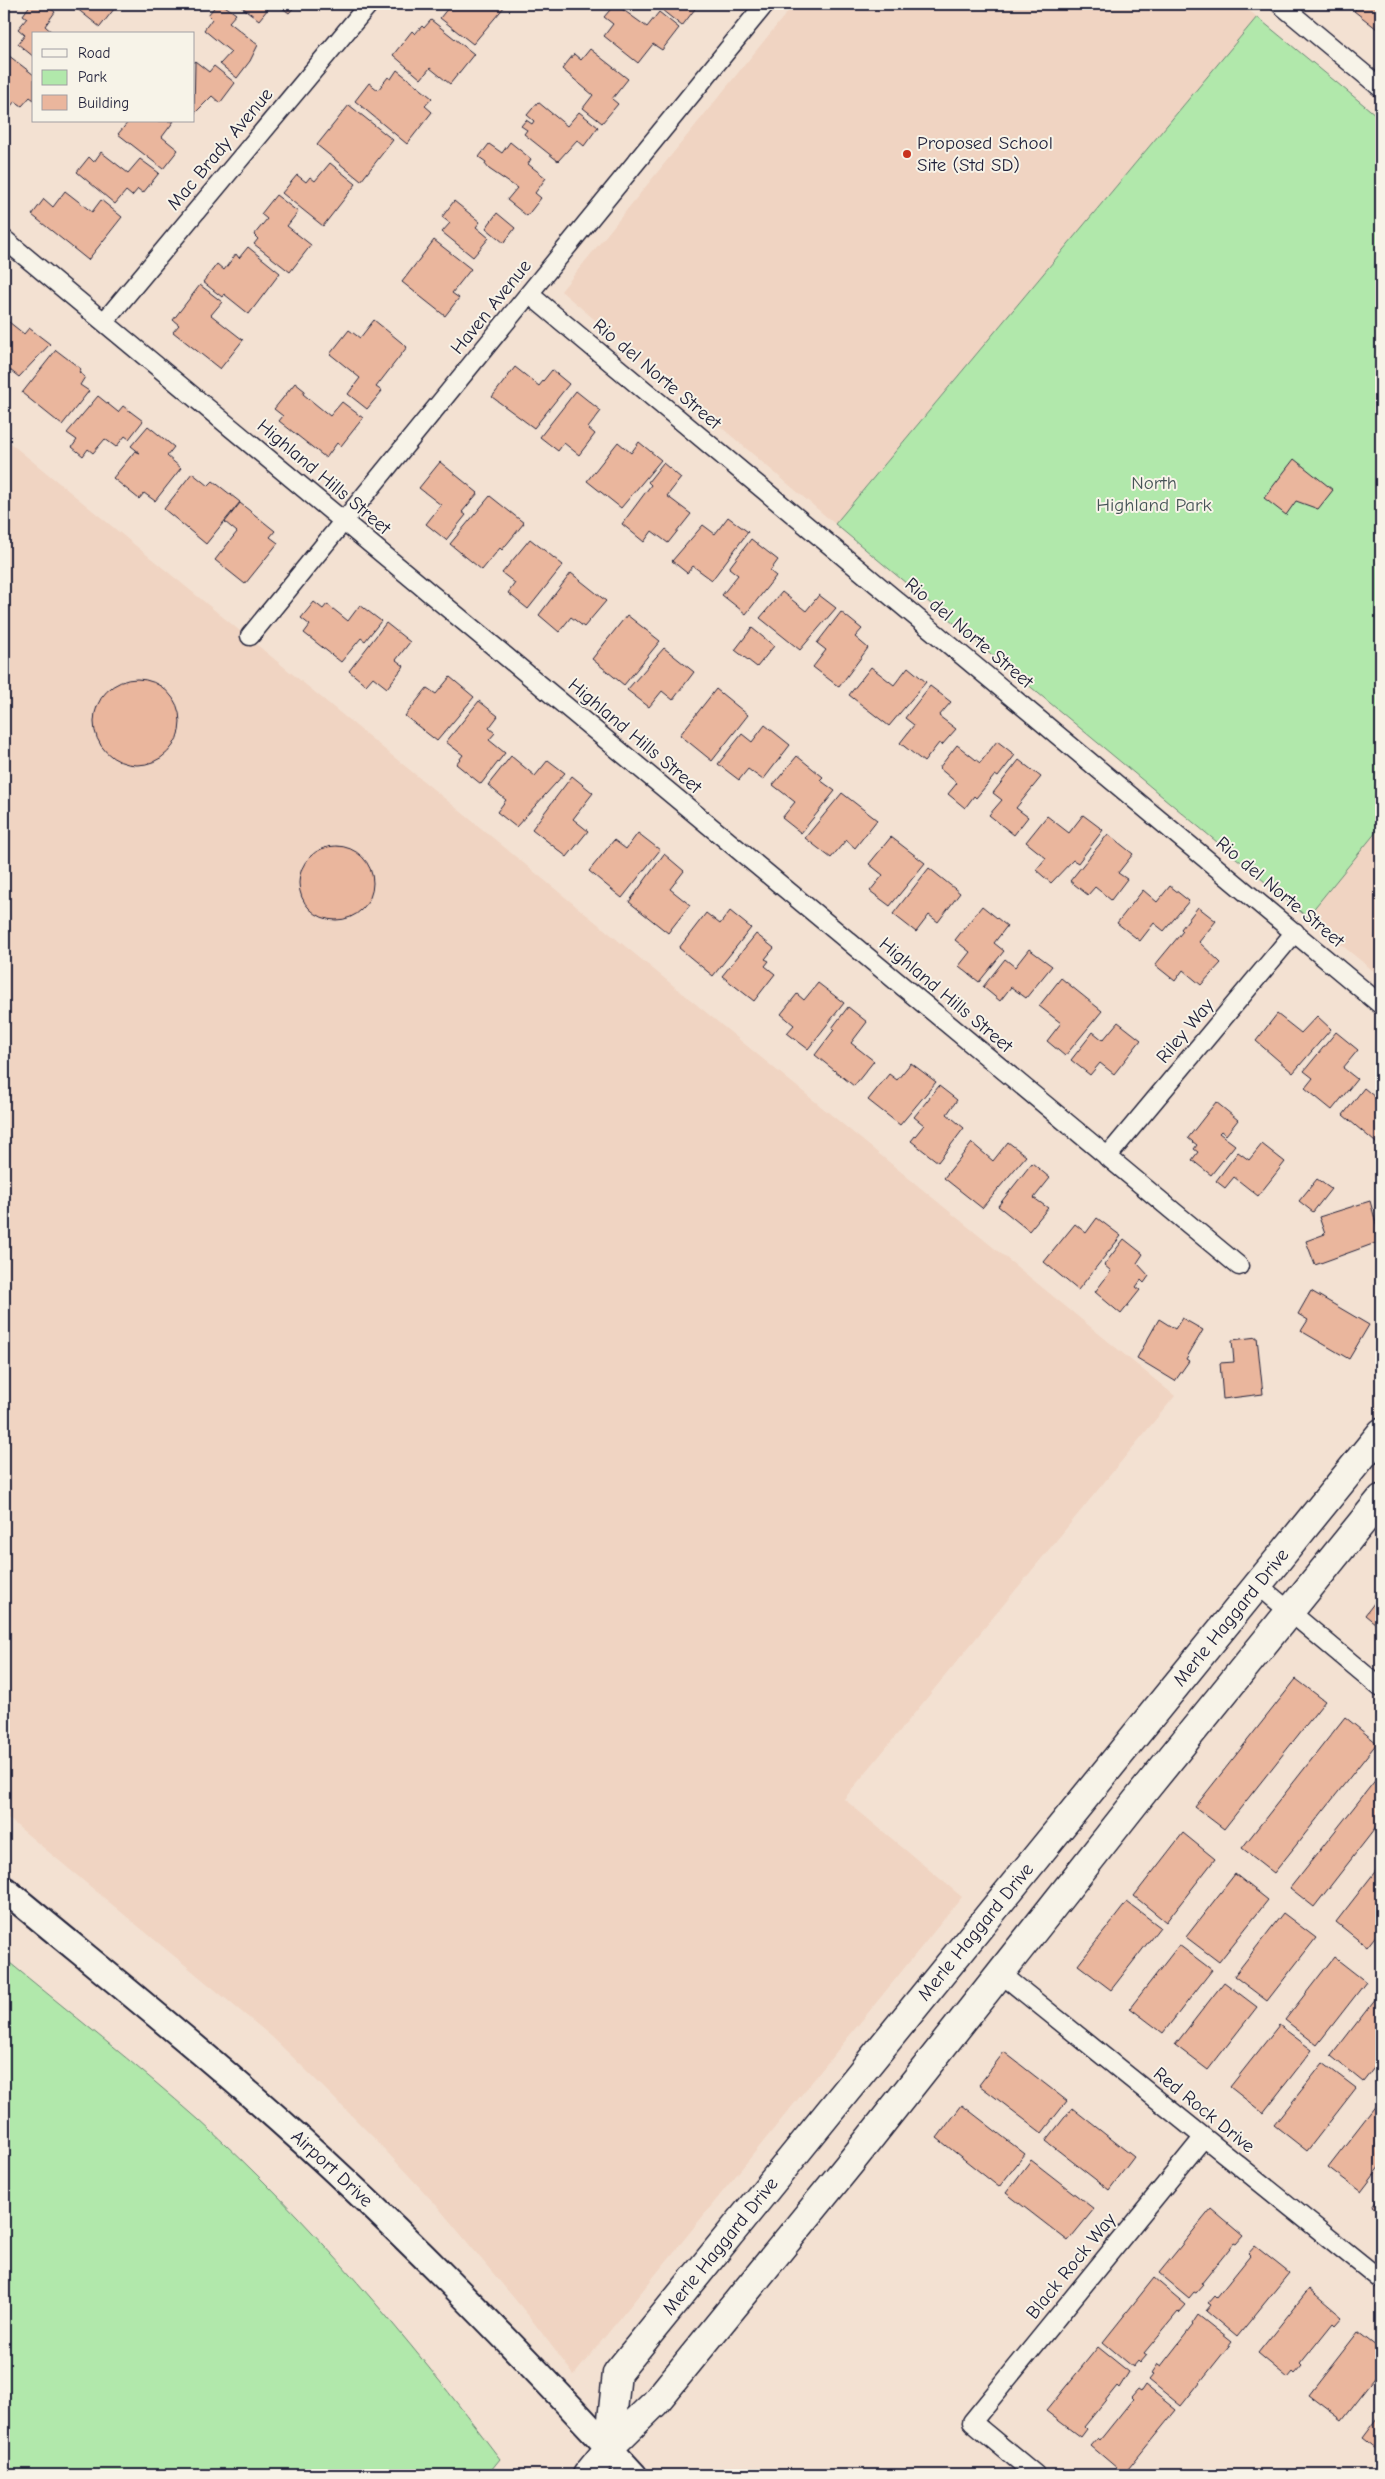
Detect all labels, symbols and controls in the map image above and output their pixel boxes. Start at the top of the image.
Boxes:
legend [32,32,195,122]
text: Road [78,44,110,62]
text: Park [78,68,107,86]
street label: Mac Brady Avenue [162,83,278,215]
text: Building [78,94,129,112]
place label: Proposed School Site (Std SD) [917,132,1053,176]
marker: Proposed School Site (Std SD) [901,148,913,160]
street label: Haven Avenue [446,255,536,359]
street label: Rio del Norte Street [588,314,726,434]
street label: Highland Hills Street [253,415,396,540]
park label: North Highland Park [1096,472,1213,516]
street label: Rio del Norte Street [900,573,1038,693]
street label: Highland Hills Street [564,674,707,799]
street label: Rio del Norte Street [1211,832,1349,952]
street label: Highland Hills Street [875,933,1018,1058]
street label: Riley Way [1152,994,1219,1068]
street label: Merle Haggard Drive [1169,1544,1293,1691]
street label: Merle Haggard Drive [913,1859,1038,2005]
street label: Red Rock Drive [1149,2063,1259,2157]
street label: Airport Drive [287,2125,377,2212]
street label: Merle Haggard Drive [658,2173,783,2319]
street label: Black Rock Way [1022,2208,1121,2323]

